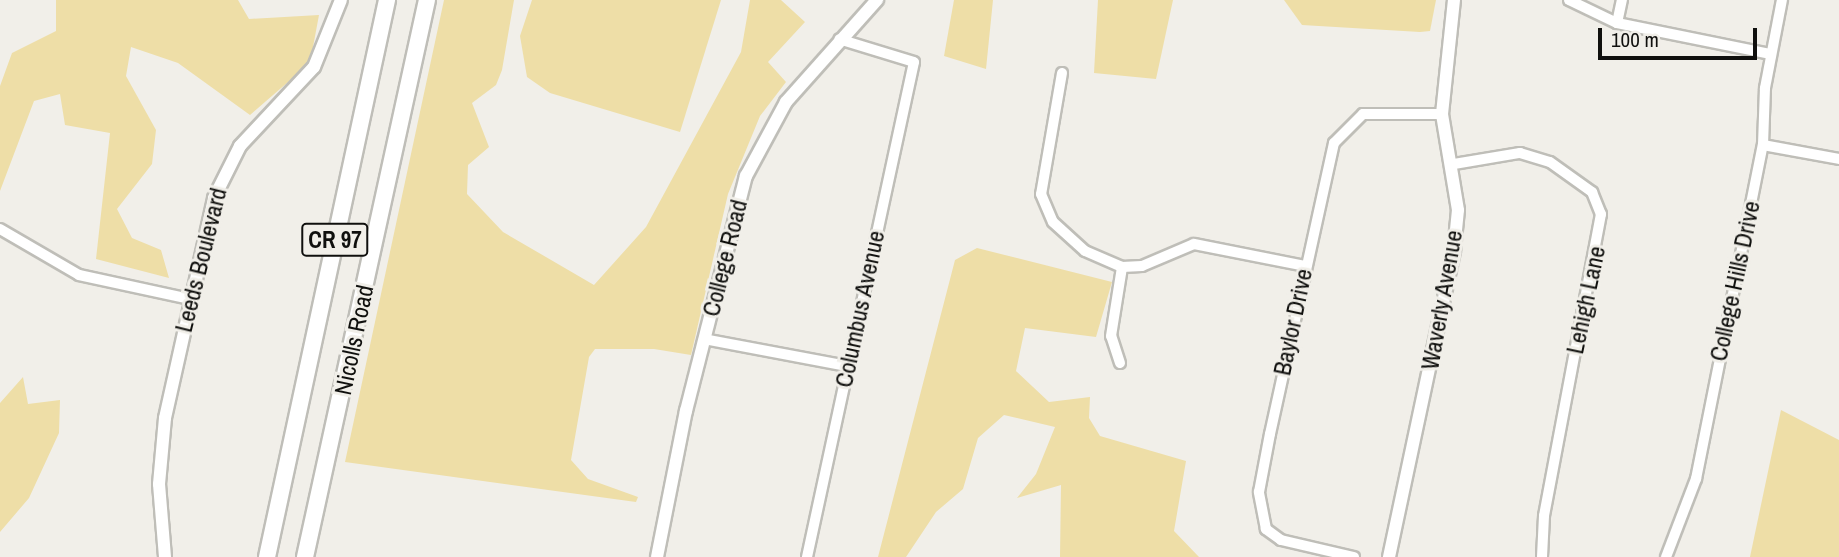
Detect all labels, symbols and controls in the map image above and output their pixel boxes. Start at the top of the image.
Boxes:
scale bar [1601,14,1760,58]
text: 100 m [1611,25,1659,54]
street label: Leeds Boulevard [169,185,233,335]
street label: College Road [697,197,753,319]
street label: College Hills Drive [1704,198,1766,364]
road number: CR 97 [300,220,370,260]
street label: Waverly Avenue [1415,227,1469,373]
street label: Columbus Avenue [829,228,891,390]
street label: Lehigh Lane [1561,243,1611,357]
street label: Baylor Drive [1268,266,1318,378]
street label: Nicolls Road [328,282,380,398]

